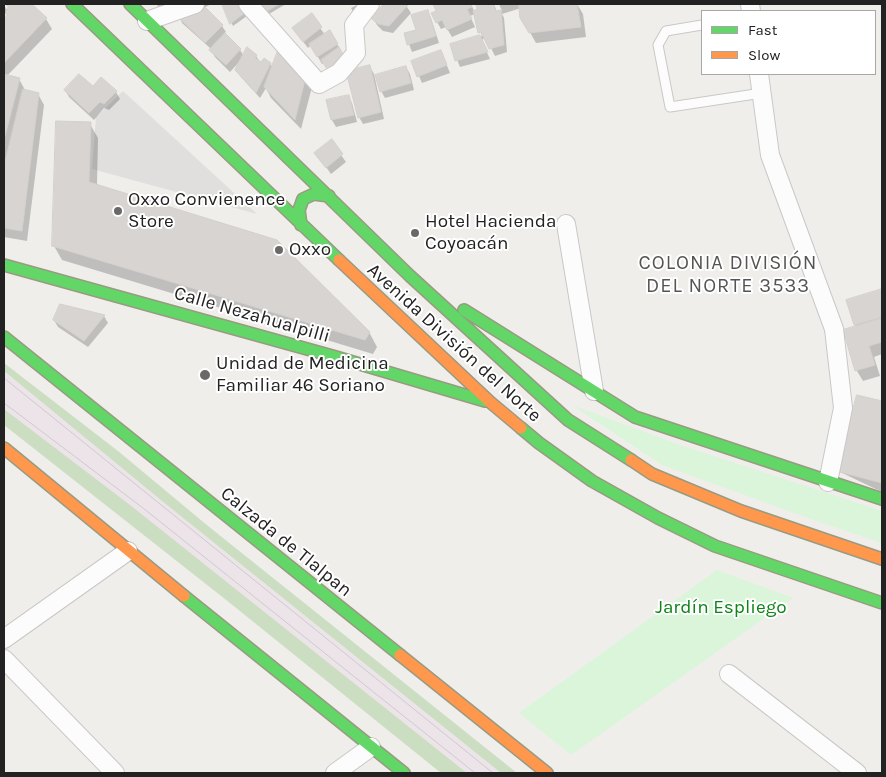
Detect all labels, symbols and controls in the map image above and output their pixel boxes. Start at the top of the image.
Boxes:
legend [701,10,876,75]
text: Fast [748,21,777,39]
text: Slow [748,46,780,64]
place label: Oxxo Convienence Store [128,189,285,233]
marker: Oxxo Convienence Store [112,205,124,217]
place label: Hotel Hacienda Coyoacán [425,211,556,255]
marker: Hotel Hacienda Coyoacán [409,227,421,239]
place label: Oxxo [289,239,331,261]
marker: Oxxo [273,244,285,256]
district label: COLONIA DIVISIÓN DEL NORTE 3533 [637,251,819,298]
street label: Avenida División del Norte [362,259,546,427]
street label: Calle Nezahualpilli [171,282,333,348]
place label: Unidad de Medicina Familiar 46 Soriano [216,353,389,397]
marker: Unidad de Medicina Familiar 46 Soriano [198,368,212,382]
street label: Calzada de Tlalpan [216,482,356,602]
park label: Jardín Espliego [655,597,787,619]

